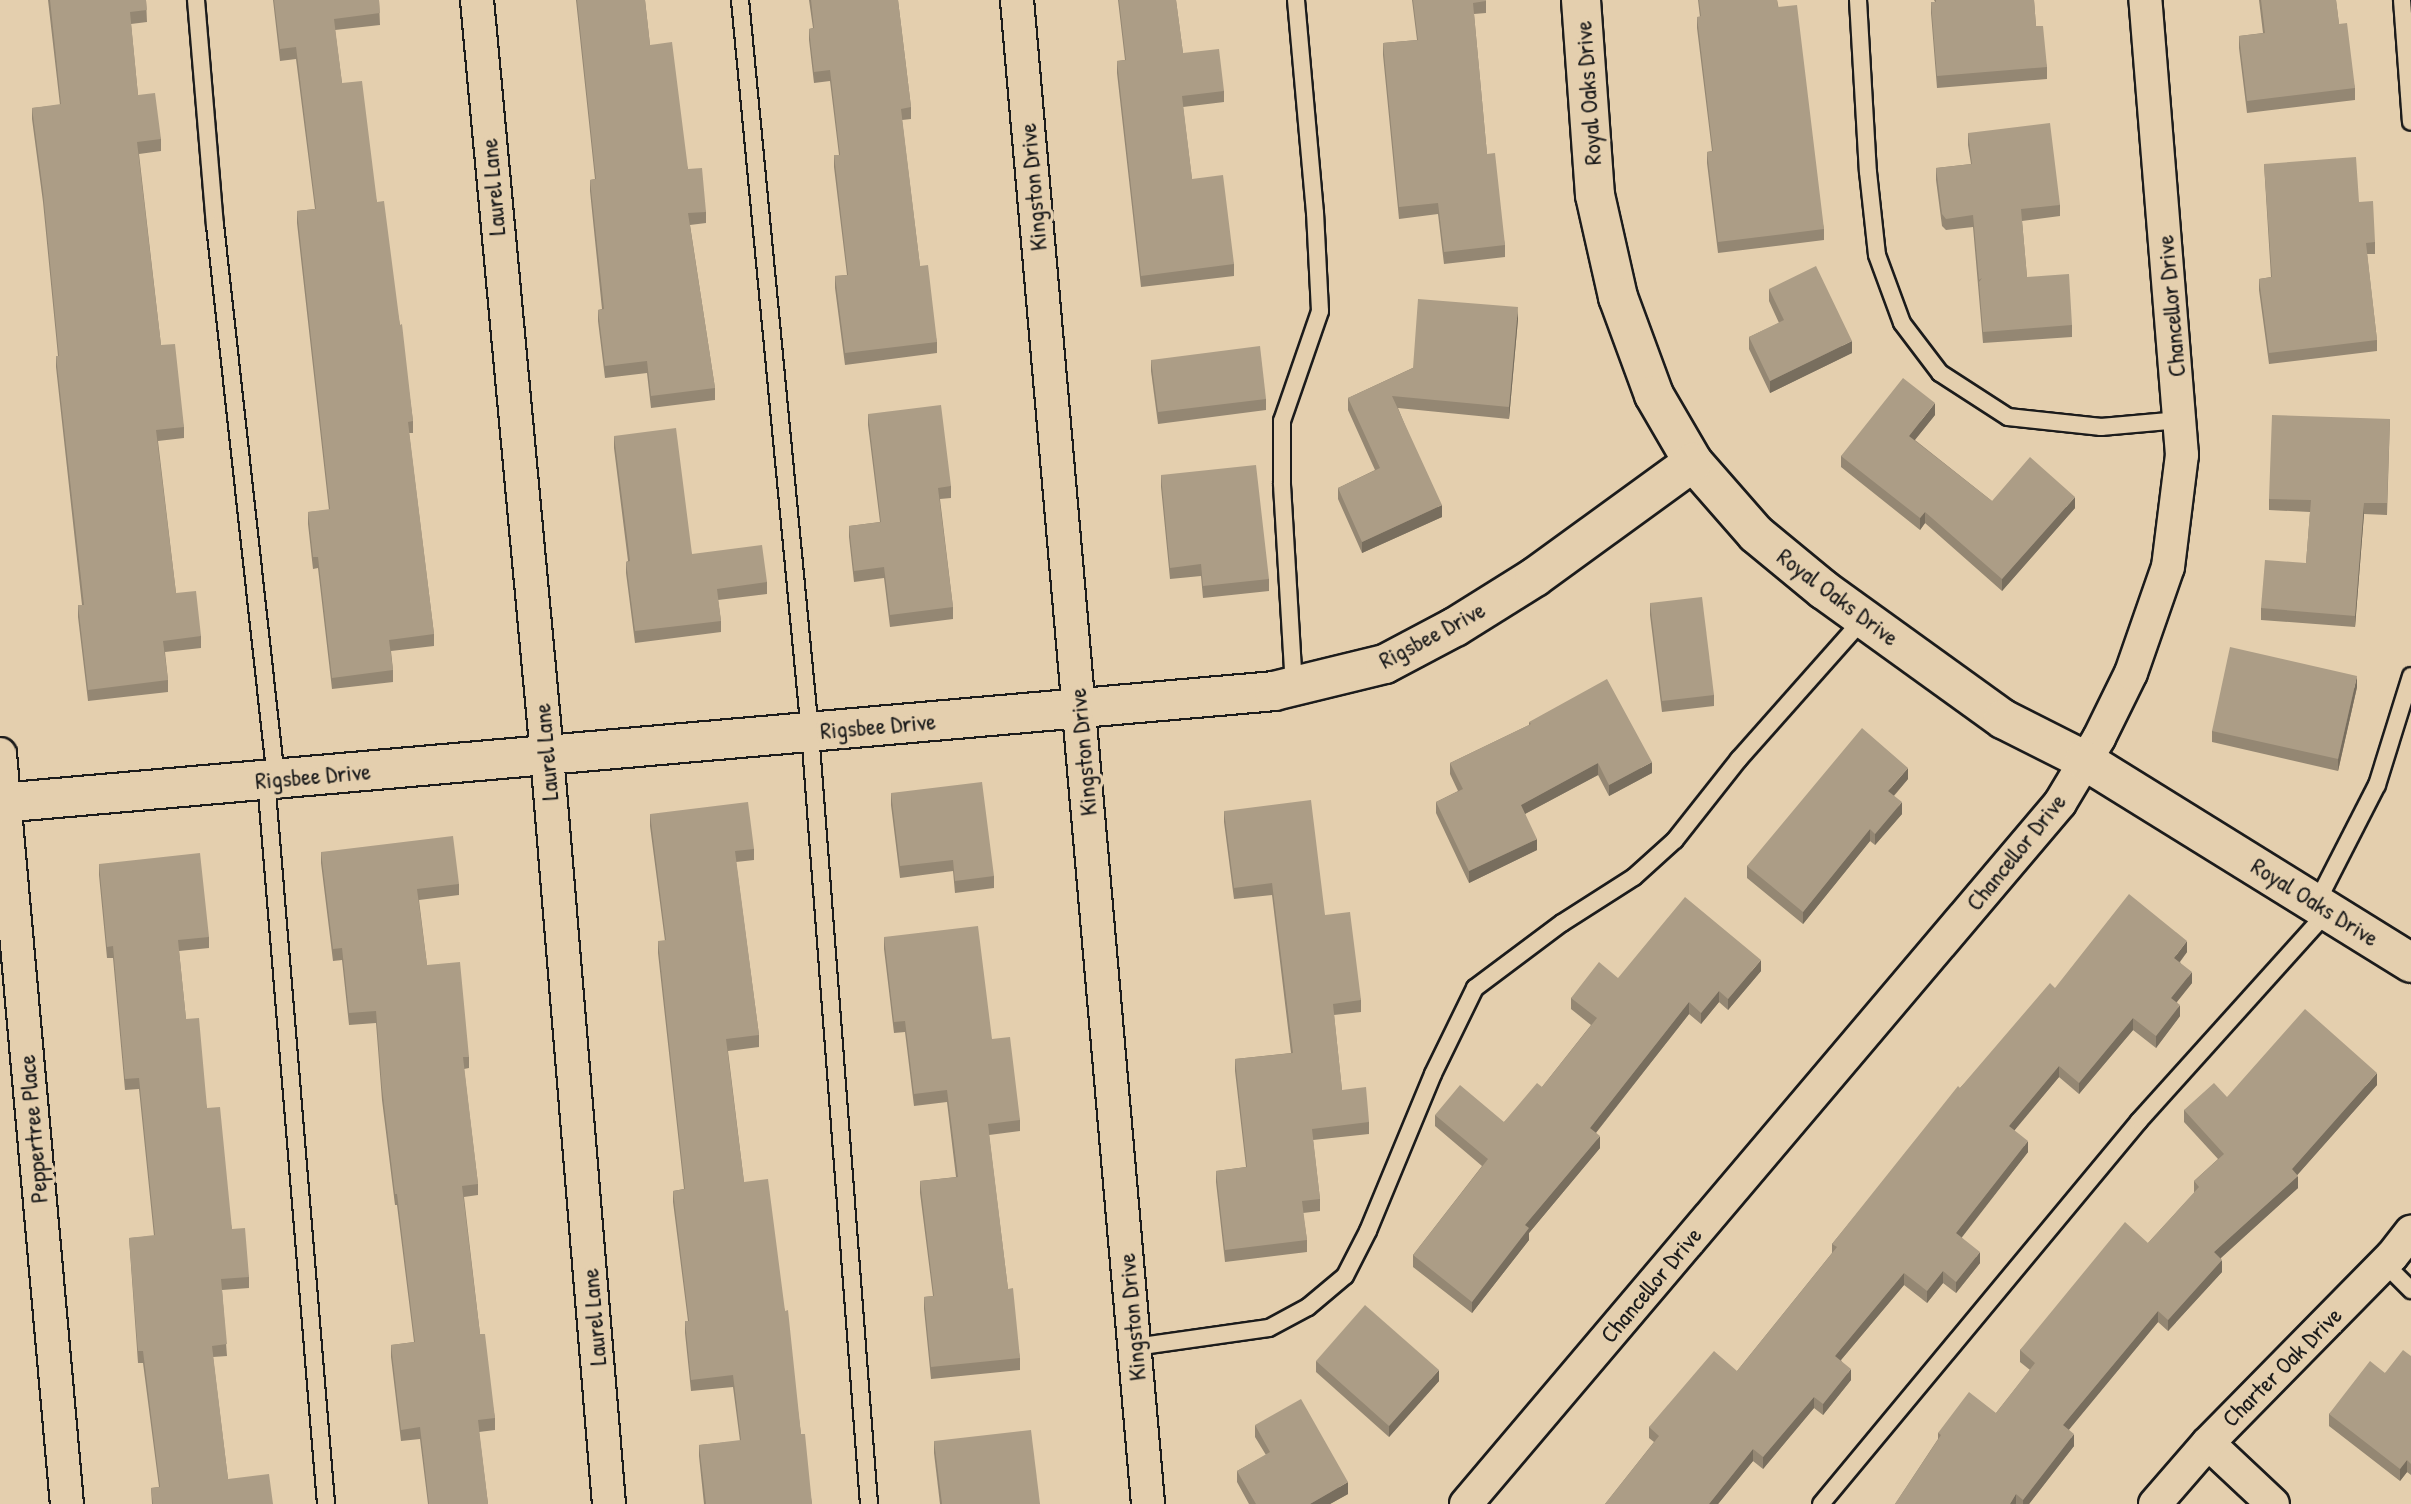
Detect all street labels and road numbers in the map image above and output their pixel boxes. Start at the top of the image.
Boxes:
street label: Royal Oaks Drive [1569,20,1607,166]
street label: Kingston Drive [1013,122,1053,252]
street label: Laurel Lane [474,137,512,237]
street label: Chancellor Drive [2150,234,2192,378]
street label: Royal Oaks Drive [1772,542,1904,652]
street label: Rigsbee Drive [1374,595,1490,675]
street label: Kingston Drive [1063,687,1103,817]
street label: Laurel Lane [527,702,565,802]
street label: Rigsbee Drive [819,707,937,745]
street label: Rigsbee Drive [254,757,372,795]
street label: Chancellor Drive [1960,788,2072,916]
street label: Royal Oaks Drive [2246,851,2384,953]
street label: Peppertree Place [12,1054,54,1204]
street label: Chancellor Drive [1594,1221,1708,1349]
street label: Kingston Drive [1112,1252,1152,1382]
street label: Laurel Lane [575,1267,613,1367]
street label: Charter Oak Drive [2216,1301,2348,1433]

